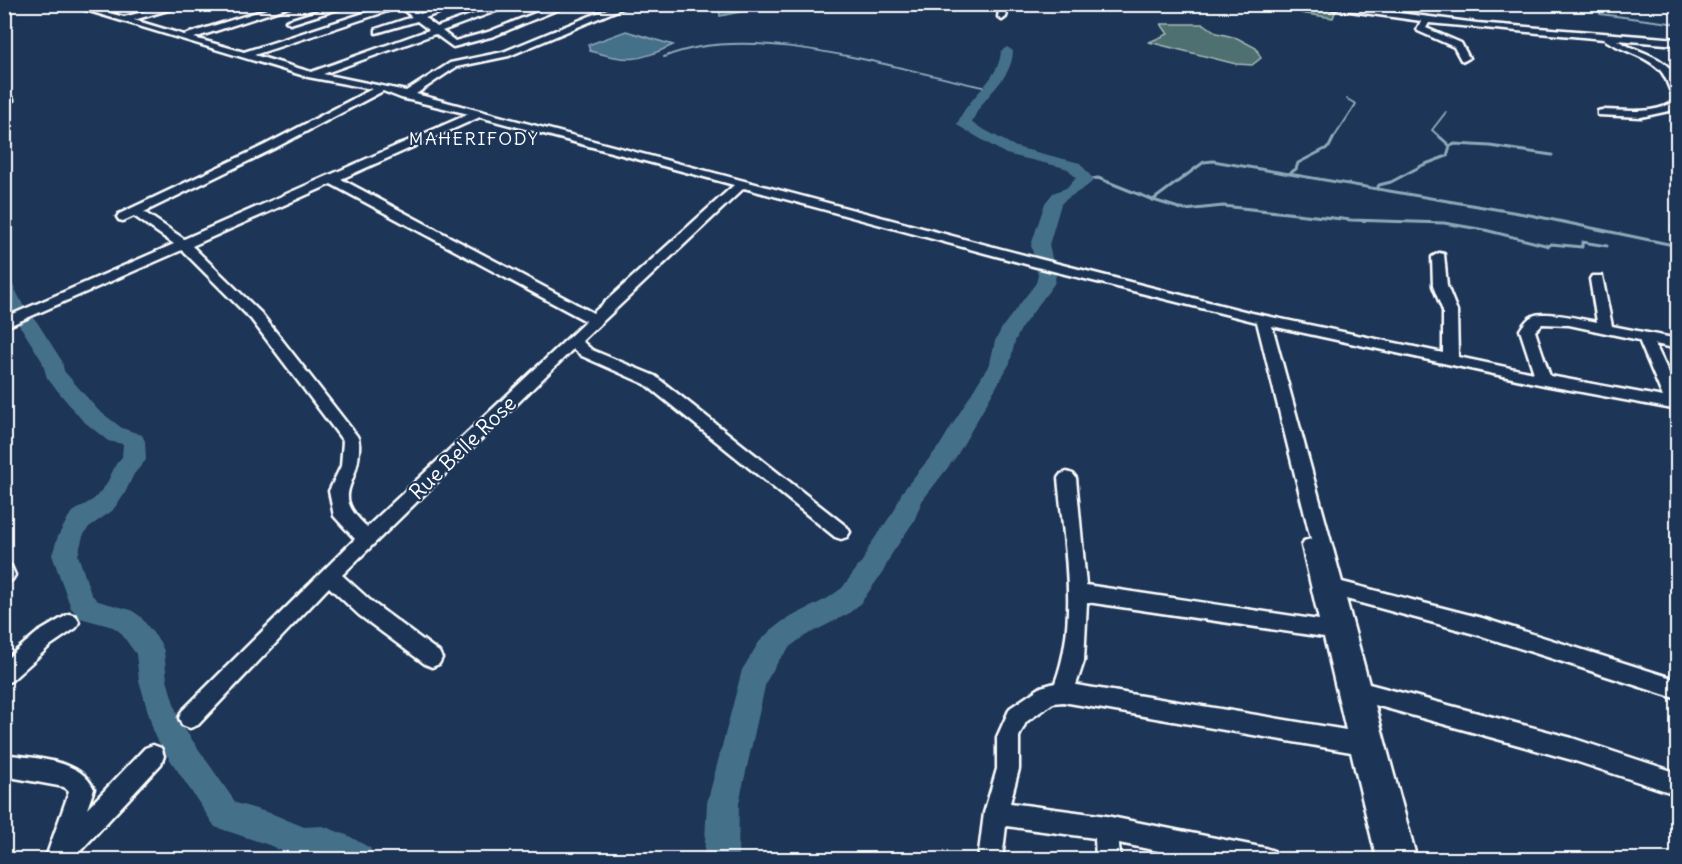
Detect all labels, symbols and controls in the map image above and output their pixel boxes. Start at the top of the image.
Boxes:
district label: MAHERIFODY [409,127,539,150]
street label: Rue Belle Rose [404,390,522,505]

